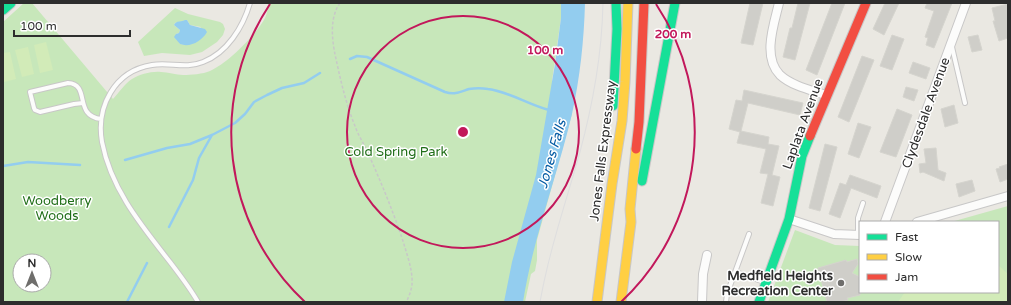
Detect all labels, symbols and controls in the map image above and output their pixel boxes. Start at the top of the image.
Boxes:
scale bar [14,12,130,38]
text: 100 m [20,19,57,33]
text: 200 m [655,27,691,41]
text: 100 m [527,43,563,57]
street label: Clydesdale Avenue [898,55,954,171]
street label: Laplata Avenue [779,76,827,172]
street label: Jones Falls Expressway [586,80,620,222]
water label: Jones Falls [534,116,570,190]
centre of rings [456,125,470,139]
park label: Cold Spring Park [344,144,448,160]
park label: Woodberry Woods [22,193,92,224]
legend [859,221,999,293]
text: Fast [895,230,919,244]
text: Slow [895,250,922,264]
north arrow [12,253,52,293]
text: N [28,257,36,270]
place label: Medfield Heights Recreation Center [722,268,834,299]
text: Jam [895,270,918,284]
marker: Medfield Heights Recreation Center [836,278,846,288]

